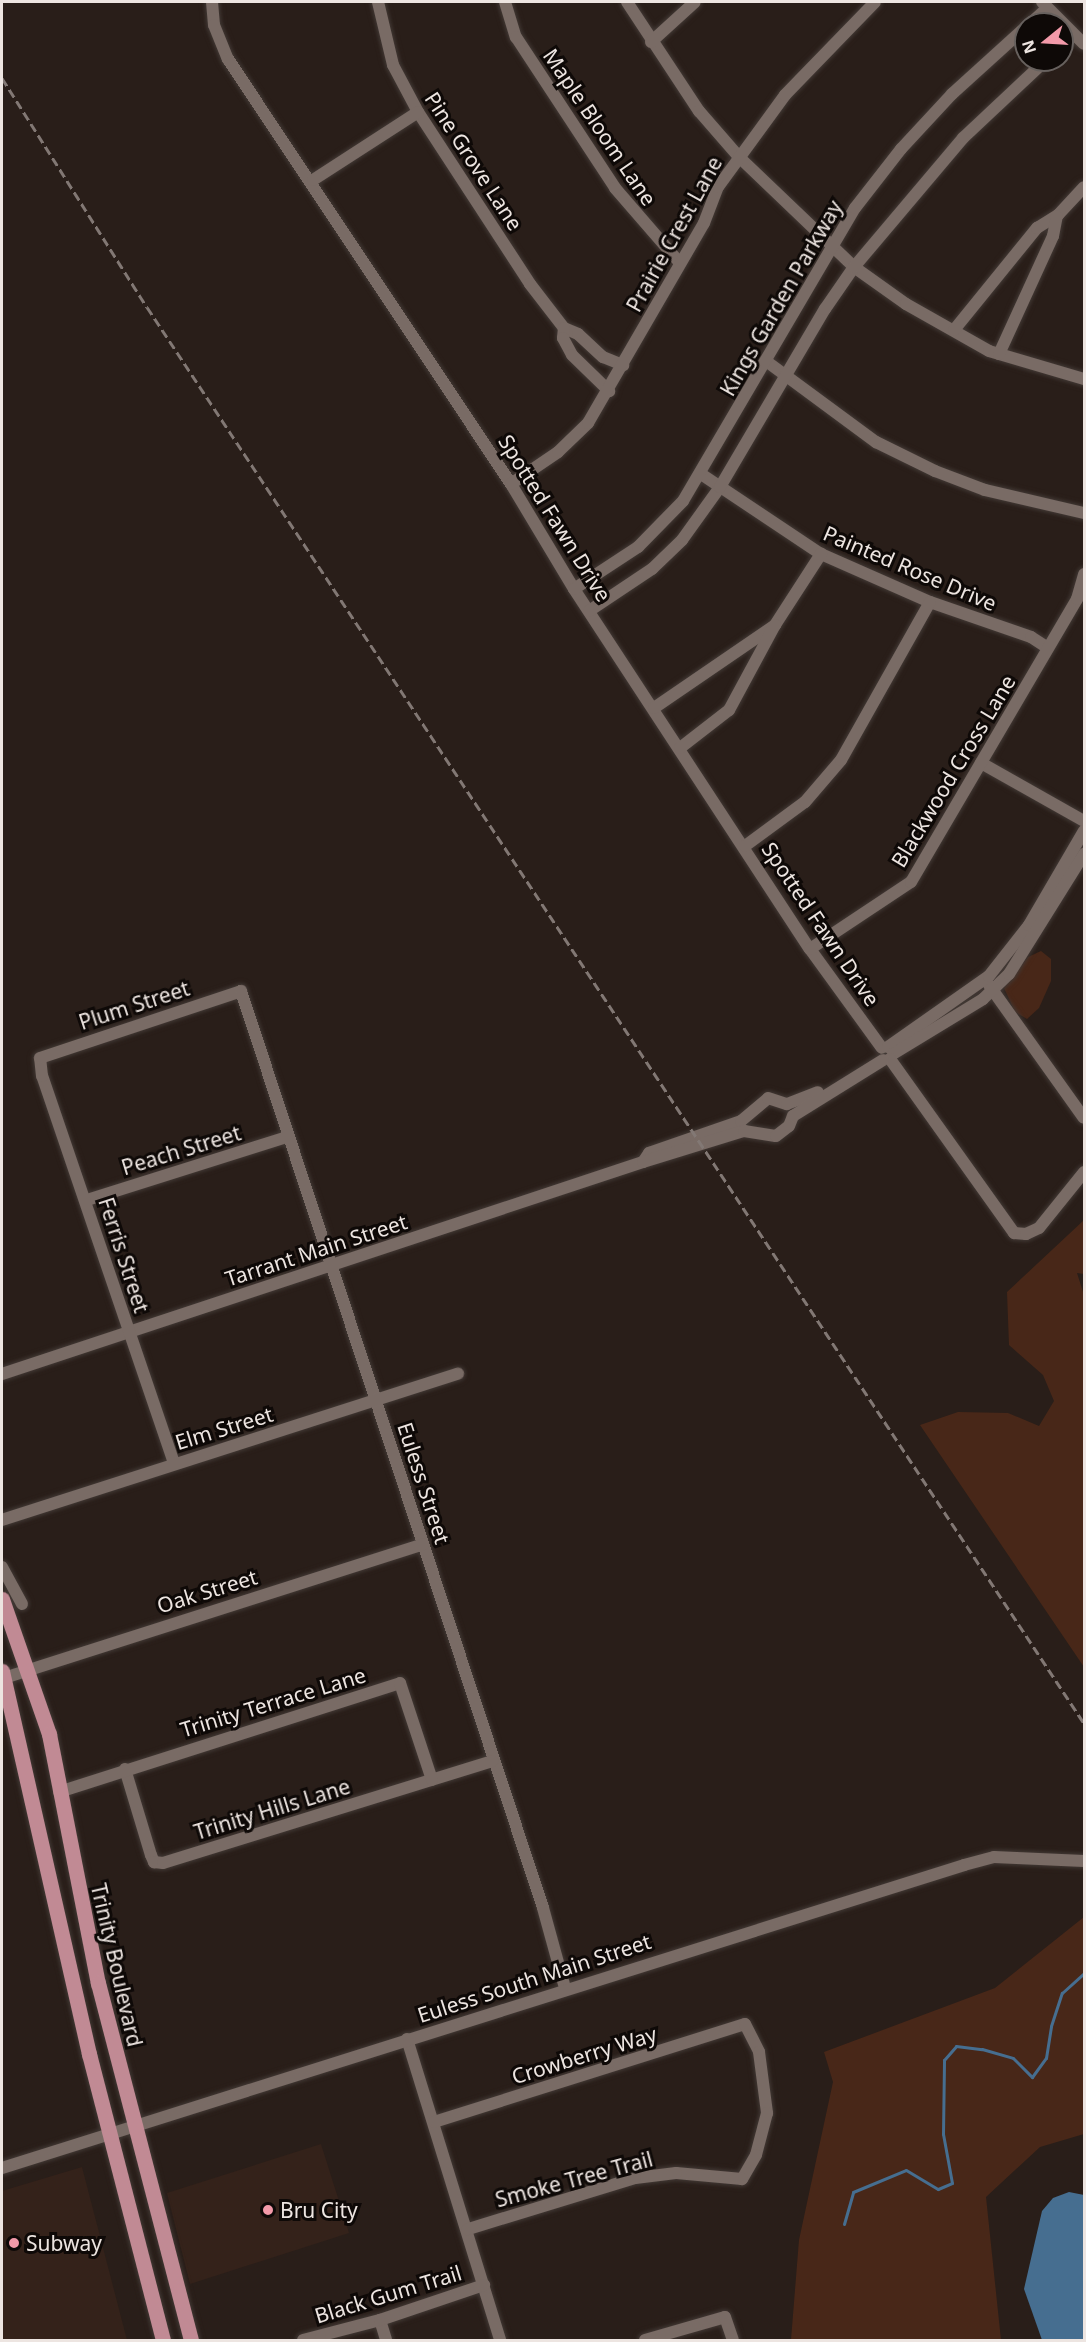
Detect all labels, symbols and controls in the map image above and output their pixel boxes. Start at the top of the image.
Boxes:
north arrow [1014,12,1074,72]
text: N [1016,37,1041,57]
street label: Maple Bloom Lane [538,44,662,210]
street label: Pine Grove Lane [420,87,528,235]
street label: Prairie Crest Lane [621,152,727,316]
street label: Kings Garden Parkway [715,196,847,400]
street label: Spotted Fawn Drive [493,430,617,606]
street label: Painted Rose Drive [820,520,1000,616]
street label: Blackwood Cross Lane [886,670,1020,872]
street label: Spotted Fawn Drive [757,837,885,1011]
street label: Plum Street [76,975,192,1035]
street label: Peach Street [118,1120,244,1180]
street label: Ferris Street [94,1194,154,1316]
street label: Tarrant Main Street [222,1209,410,1291]
street label: Elm Street [172,1401,276,1455]
street label: Euless Street [393,1419,455,1547]
street label: Oak Street [154,1564,260,1618]
street label: Trinity Terrace Lane [177,1662,369,1742]
street label: Trinity Hills Lane [191,1773,353,1845]
street label: Trinity Boulevard [86,1881,148,2049]
street label: Euless South Main Street [414,1928,654,2028]
street label: Crowberry Way [509,2021,659,2089]
street label: Smoke Tree Trail [493,2146,655,2212]
place label: Bru City [280,2197,358,2223]
marker: Bru City [261,2203,275,2217]
place label: Subway [26,2230,102,2256]
marker: Subway [7,2236,21,2250]
street label: Black Gum Trail [311,2260,465,2328]

